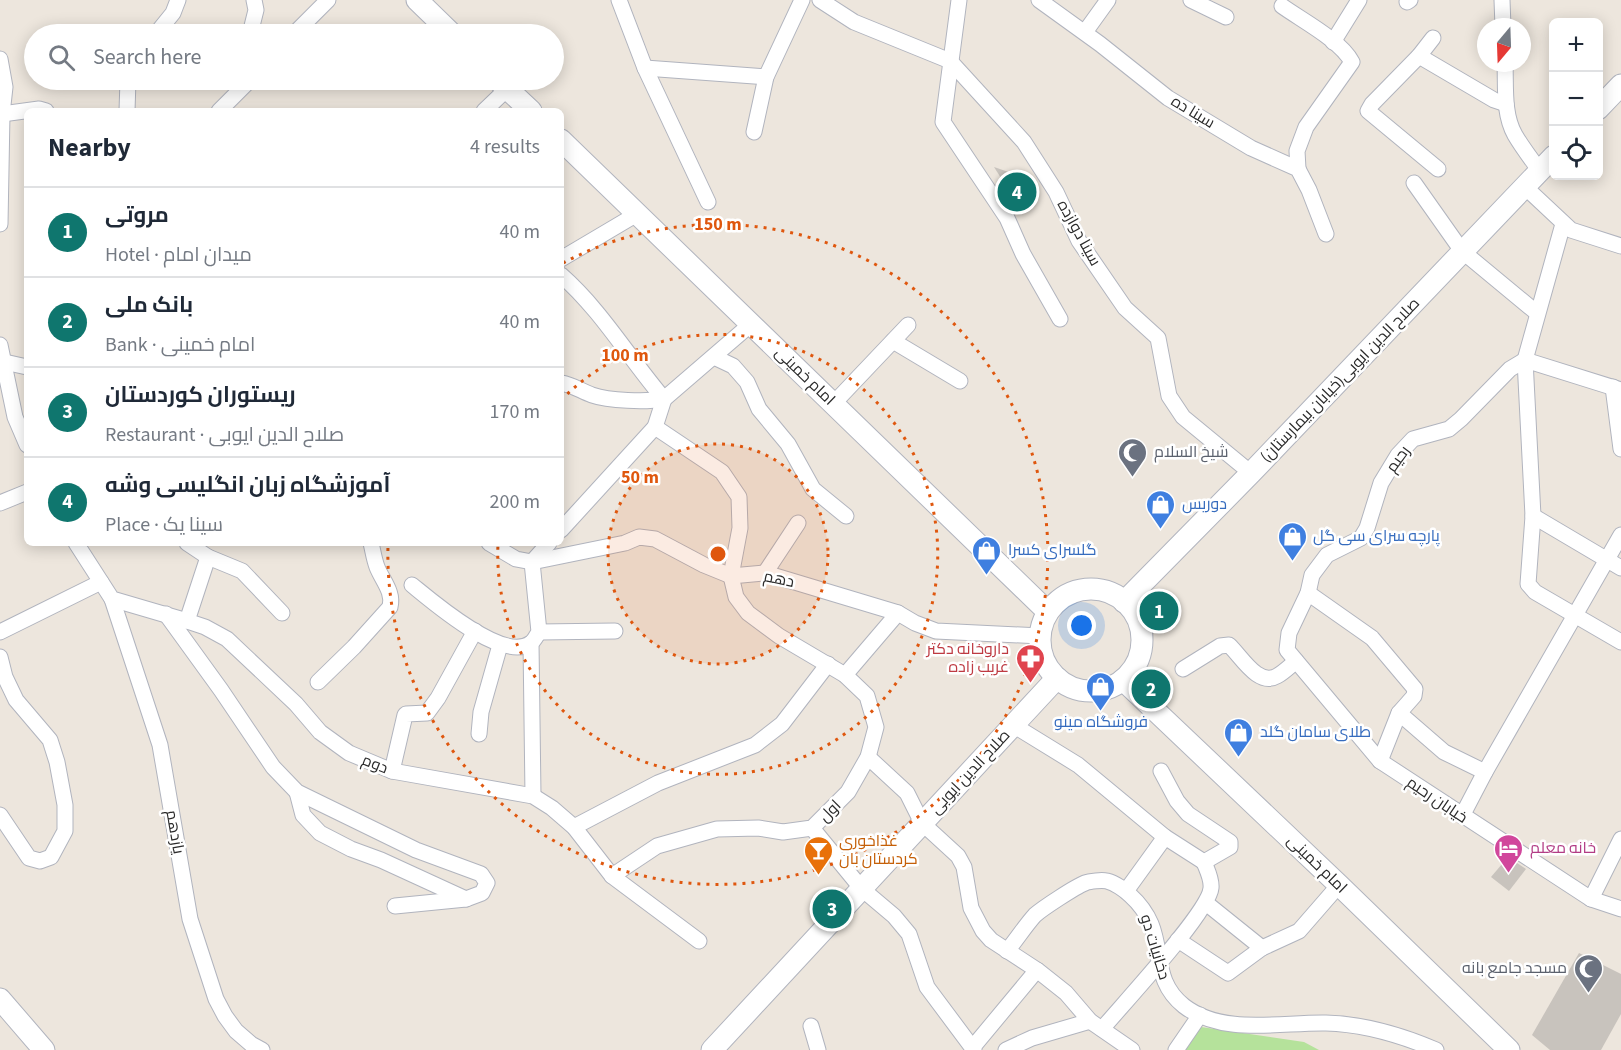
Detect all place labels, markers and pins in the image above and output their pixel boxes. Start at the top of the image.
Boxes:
pin: 4 [998,170,1036,214]
mosque icon: شیخ السلام [1117,436,1149,478]
place label: شیخ السلام [1154,441,1228,463]
shop icon: دوریس [1145,488,1177,530]
place label: دوریس [1182,493,1227,515]
shop icon: پارچه سرای سی گل [1276,520,1308,562]
place label: پارچه سرای سی گل [1313,525,1440,547]
shop icon: گلسرای کسرا [971,534,1003,576]
place label: گلسرای کسرا [1008,539,1096,561]
centre of rings [708,544,728,564]
pin: 1 [1140,588,1178,634]
place label: داروخانه دکتر غریب زاده [925,638,1009,678]
pharmacy icon: داروخانه دکتر غریب زاده [1014,642,1046,684]
pin: 2 [1132,666,1170,712]
shop icon: فروشگاه مینو [1085,670,1117,712]
place label: فروشگاه مینو [1054,711,1148,733]
shop icon: طلای سامان گلد [1223,716,1255,758]
place label: طلای سامان گلد [1260,721,1371,743]
place label: غذاخوری کردستان بان [839,830,918,870]
hotel icon: خانه معلم [1493,832,1525,874]
bar icon: غذاخوری کردستان بان [802,834,834,876]
place label: خانه معلم [1530,837,1596,859]
pin: 3 [812,886,852,932]
mosque icon: مسجد جامع بانه [1572,952,1604,994]
place label: مسجد جامع بانه [1462,957,1567,979]

